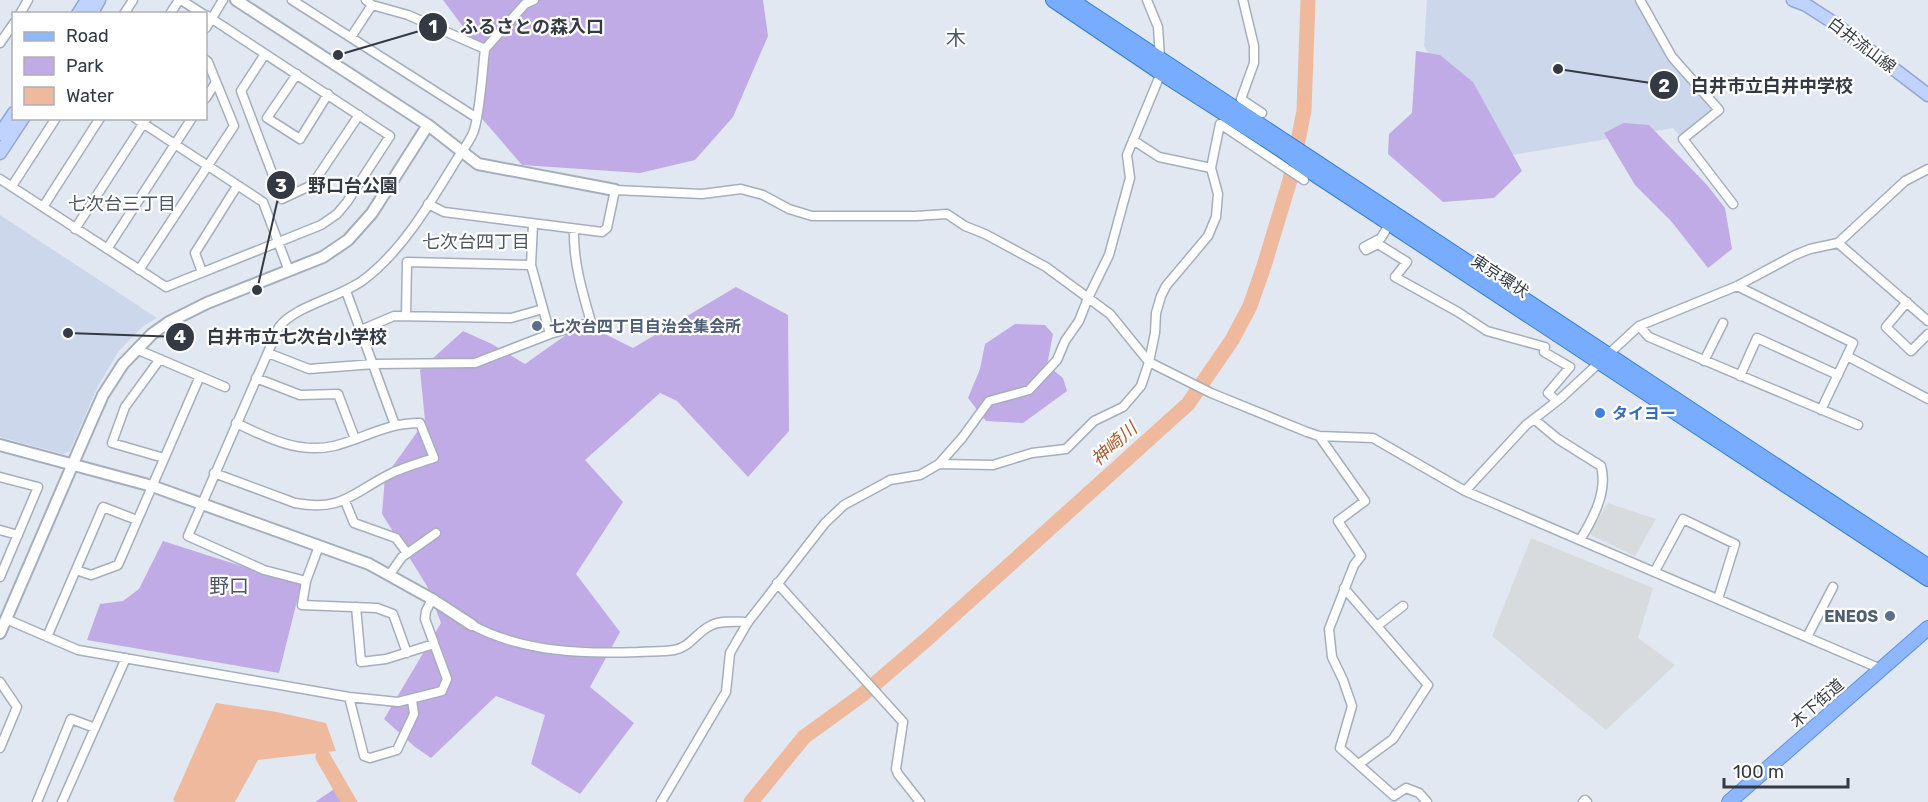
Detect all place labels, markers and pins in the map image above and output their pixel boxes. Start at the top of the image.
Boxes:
callout: ふるさとの森入口 [418,9,616,45]
callout: 白井市立白井中学校 [1649,67,1865,103]
callout: 野口台公園 [266,167,410,203]
place label: 七次台四丁目自治会集会所 [549,317,741,336]
callout: 白井市立七次台小学校 [165,319,399,355]
marker: 七次台四丁目自治会集会所 [530,319,544,333]
place label: タイヨー [1612,404,1676,423]
marker: タイヨー [1593,406,1607,420]
place label: ENEOS [1824,607,1878,626]
marker: ENEOS [1883,609,1897,623]

